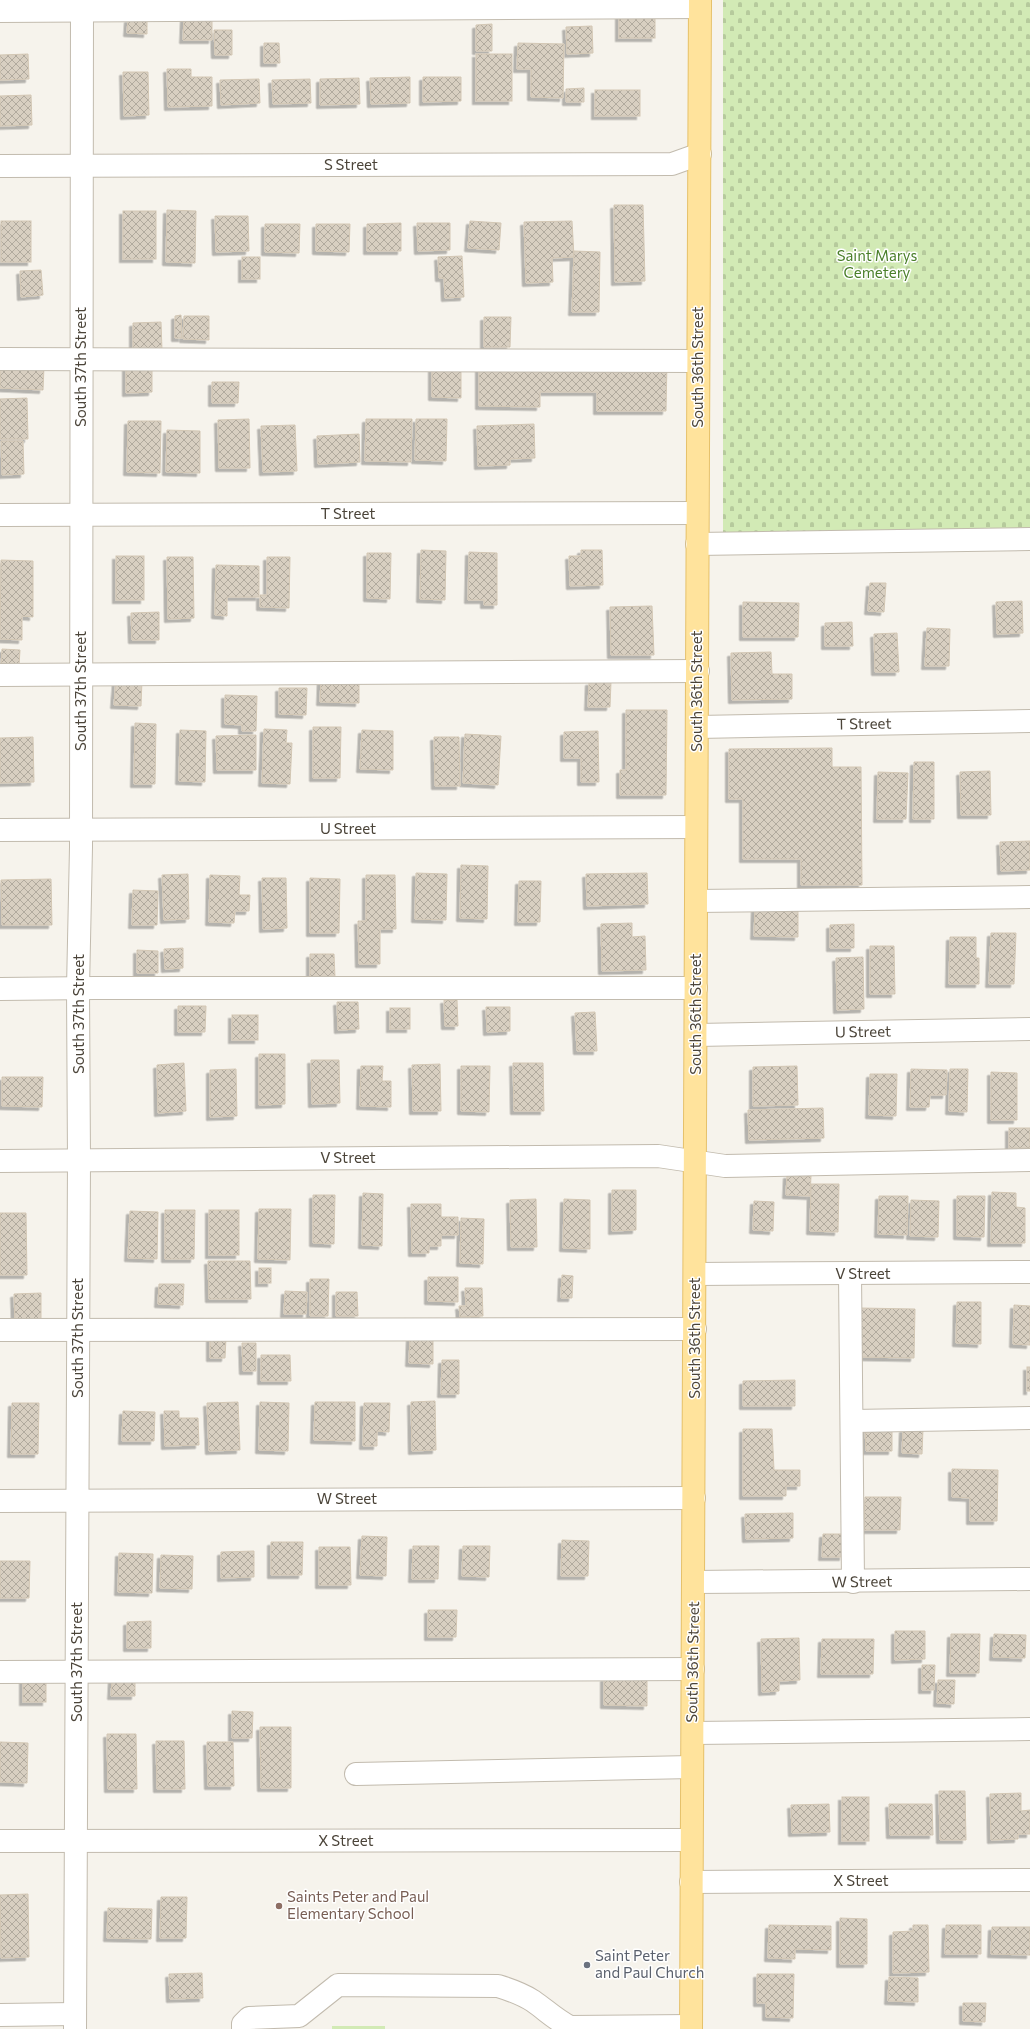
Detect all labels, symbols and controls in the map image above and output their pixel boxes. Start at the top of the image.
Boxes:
street label: S Street [324,155,378,173]
park label: Saint Marys Cemetery [837,246,918,281]
street label: South 36th Street [688,306,706,428]
street label: South 37th Street [71,307,89,427]
street label: T Street [321,504,375,522]
street label: South 36th Street [687,630,705,752]
street label: South 37th Street [71,631,89,751]
street label: T Street [836,714,892,732]
street label: U Street [320,819,376,837]
street label: South 36th Street [686,953,704,1075]
street label: South 37th Street [69,954,87,1074]
street label: U Street [835,1022,891,1040]
street label: V Street [320,1148,376,1166]
street label: V Street [835,1264,891,1282]
street label: South 36th Street [685,1277,703,1399]
street label: South 37th Street [68,1278,86,1398]
street label: W Street [317,1489,377,1507]
street label: W Street [832,1571,892,1591]
street label: South 36th Street [682,1601,702,1723]
street label: South 37th Street [67,1602,85,1722]
street label: X Street [318,1831,374,1849]
street label: X Street [833,1871,889,1889]
place label: Saints Peter and Paul Elementary School [287,1887,429,1922]
marker: Saints Peter and Paul Elementary School [274,1901,284,1911]
place label: Saint Peter and Paul Church [595,1946,704,1981]
marker: Saint Peter and Paul Church [582,1960,592,1970]

